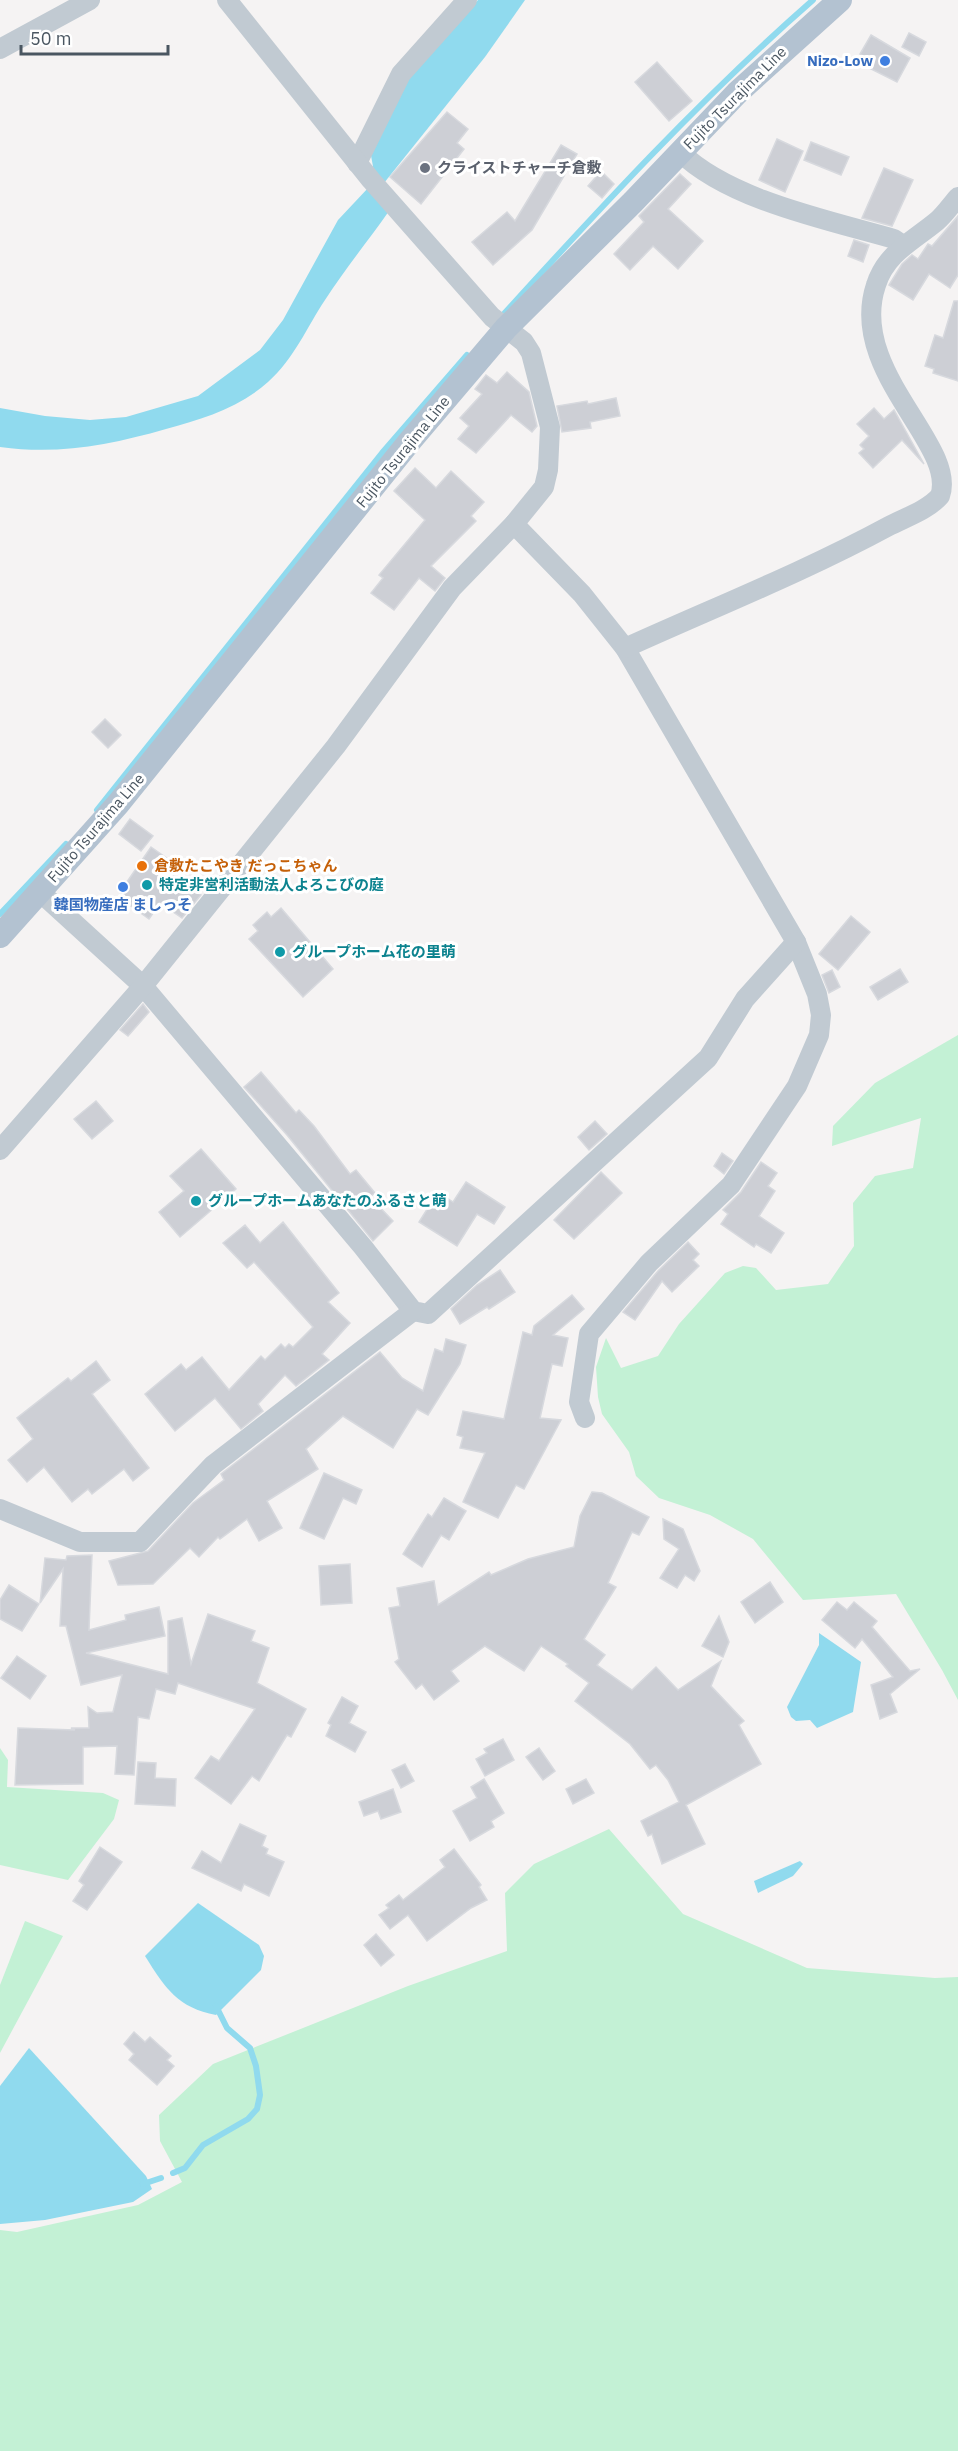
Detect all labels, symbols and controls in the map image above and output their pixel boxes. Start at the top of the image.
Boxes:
scale bar [21,18,168,56]
text: 50 m [30,27,72,50]
street label: Fujito Tsurajima Line [679,42,790,153]
place label: Nizo-Low [807,51,873,70]
marker: Nizo-Low [878,54,892,68]
place label: クライストチャーチ倉敷 [437,158,601,177]
marker: クライストチャーチ倉敷 [418,161,432,175]
street label: Fujito Tsurajima Line [352,392,453,511]
street label: Fujito Tsurajima Line [43,769,148,886]
place label: 倉敷たこやき だっこちゃん [154,856,338,875]
marker: 倉敷たこやき だっこちゃん [135,859,149,873]
place label: 特定非営利活動法人よろこびの庭 [159,875,384,894]
marker: 特定非営利活動法人よろこびの庭 [140,878,154,892]
marker: 韓国物産店 ましっそ [116,880,130,894]
place label: 韓国物産店 ましっそ [54,895,192,914]
place label: グループホーム花の里萌 [292,942,456,961]
marker: グループホーム花の里萌 [273,945,287,959]
place label: グループホームあなたのふるさと萌 [208,1191,447,1210]
marker: グループホームあなたのふるさと萌 [189,1194,203,1208]

